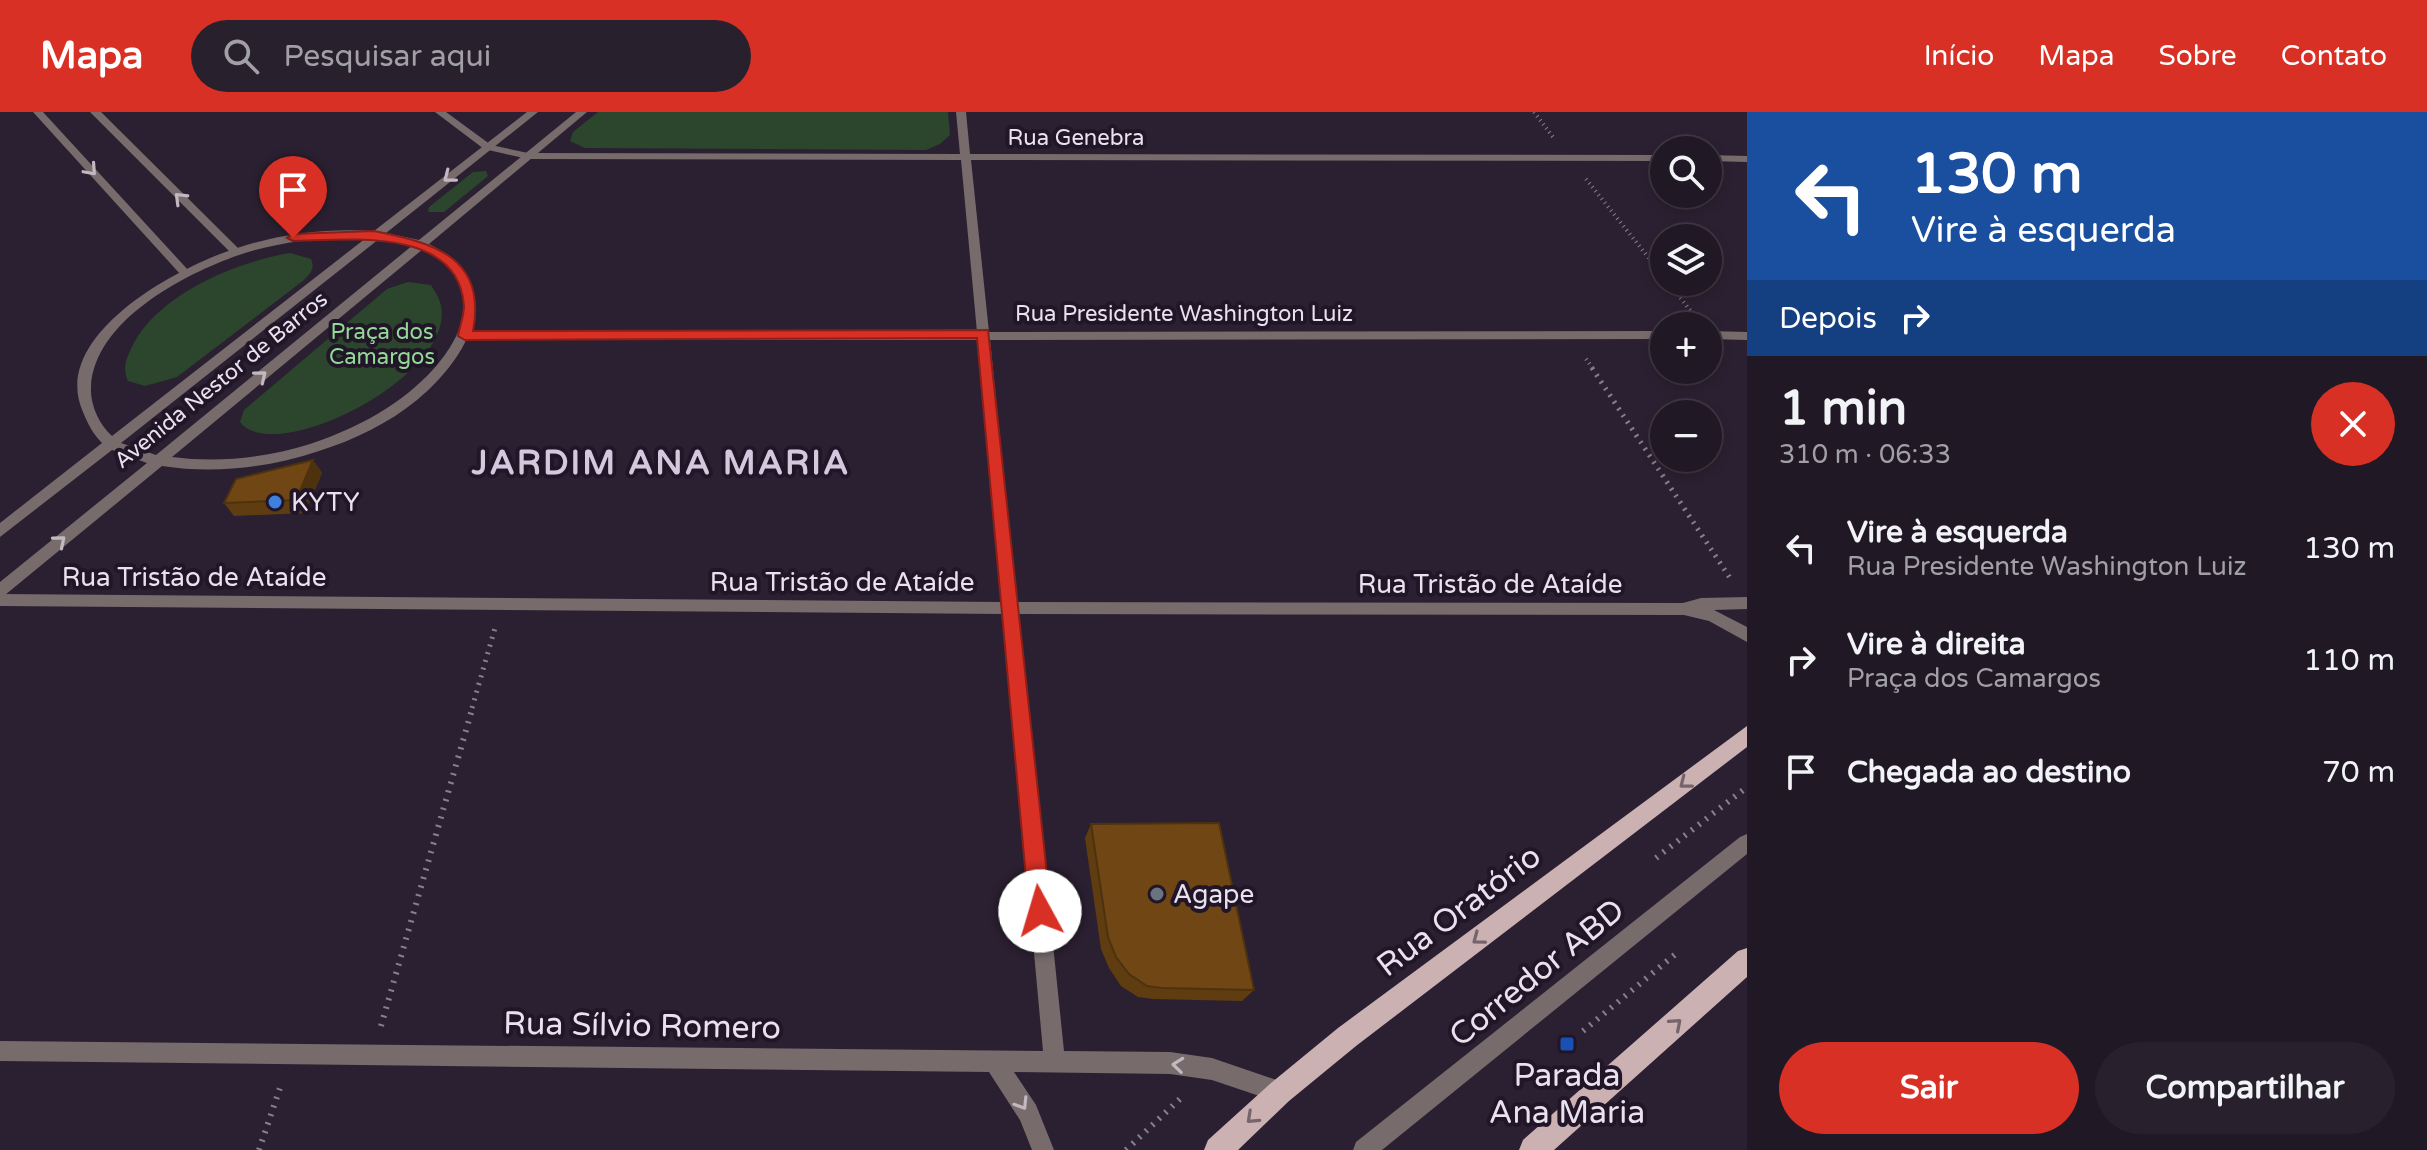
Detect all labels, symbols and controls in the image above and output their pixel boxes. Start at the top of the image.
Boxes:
search box [191,20,751,92]
text: Mapa [40,33,143,79]
icon: search [219,34,263,78]
text: Pesquisar aqui [283,38,491,75]
text: Início [1924,39,1994,73]
text: Mapa [2038,39,2115,73]
text: Sobre [2159,39,2237,73]
text: Contato [2281,39,2387,73]
street label: Rua Genebra [1008,125,1144,151]
map controls [1650,136,1722,472]
button: search [1650,136,1722,208]
text: 130 m [1911,141,2082,208]
icon: left [1779,144,1883,248]
pin [259,156,327,238]
one-way arrow [81,160,95,175]
icon: arrive [271,168,315,212]
one-way arrow [444,168,458,182]
one-way arrow [175,193,189,207]
text: Vire à esquerda [1911,209,2176,252]
button: layers [1650,224,1722,296]
street label: Avenida Nestor de Barros [109,286,333,474]
icon: right [1893,296,1937,340]
text: Depois [1779,300,1877,337]
street label: Rua Presidente Washington Luiz [1015,301,1353,327]
button: + [1650,312,1722,384]
park label: Praça dos Camargos [329,319,435,370]
one-way arrow [252,371,266,386]
text: 1 min [1779,380,1907,438]
button: close [2311,382,2395,466]
button: − [1650,400,1722,472]
text: 310 m · 06:33 [1779,439,1951,470]
district label: JARDIM ANA MARIA [471,443,850,484]
place label: KYTY [291,487,360,518]
marker: KYTY [266,493,284,511]
text: Vire à esquerda [1847,514,2068,551]
icon: left [1779,526,1823,570]
text: 130 m [2303,530,2395,567]
one-way arrow [51,536,65,551]
text: Rua Presidente Washington Luiz [1847,551,2246,582]
street label: Rua Tristão de Ataíde [62,562,326,593]
street label: Rua Tristão de Ataíde [710,567,974,598]
street label: Rua Tristão de Ataíde [1358,569,1622,600]
text: Vire à direita [1847,626,2026,663]
icon: right [1779,638,1823,682]
text: 110 m [2303,642,2395,679]
text: Praça dos Camargos [1847,663,2101,694]
icon: arrive [1779,750,1823,794]
text: Chegada ao destino [1847,754,2131,791]
text: 70 m [2322,754,2395,791]
one-way arrow [1679,773,1694,787]
street label: Rua Oratório [1370,837,1548,985]
position arrow [998,869,1082,953]
place label: Agape [1173,879,1254,910]
marker: Agape [1148,885,1166,903]
street label: Corredor ABD [1442,891,1632,1055]
one-way arrow [1472,930,1486,944]
street label: Rua Sílvio Romero [503,1005,781,1047]
one-way arrow [1666,1019,1681,1034]
marker: Parada Ana Maria [1558,1035,1576,1053]
button: Sair [1779,1042,2079,1134]
button: Compartilhar [2095,1042,2395,1134]
one-way arrow [1171,1056,1184,1073]
place label: Parada Ana Maria [1489,1057,1645,1132]
one-way arrow [1012,1096,1027,1110]
one-way arrow [1247,1109,1261,1123]

